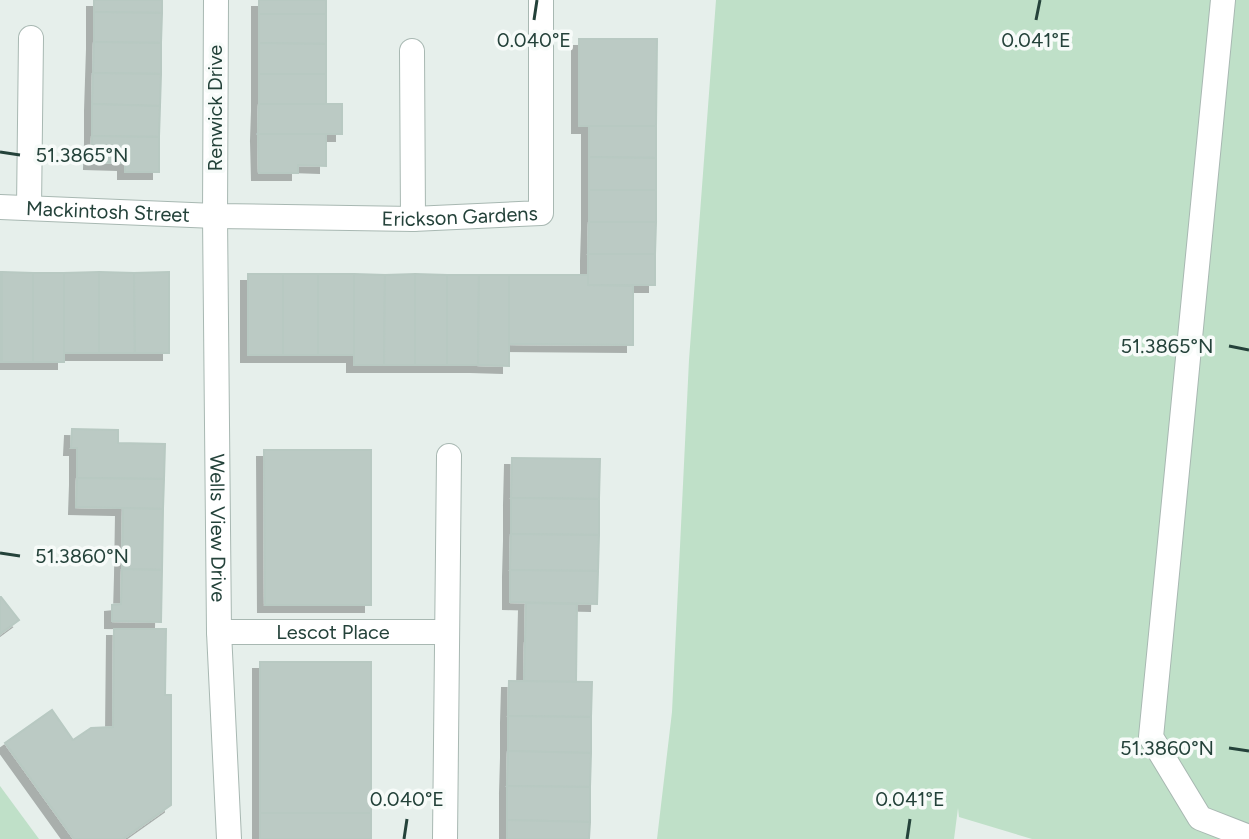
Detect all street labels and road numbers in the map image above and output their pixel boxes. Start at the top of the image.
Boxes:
street label: Renwick Drive [203,45,227,171]
street label: Mackintosh Street [25,196,190,227]
street label: Erickson Gardens [382,201,538,231]
street label: Wells View Drive [205,454,231,602]
street label: Lescot Place [276,620,390,644]

